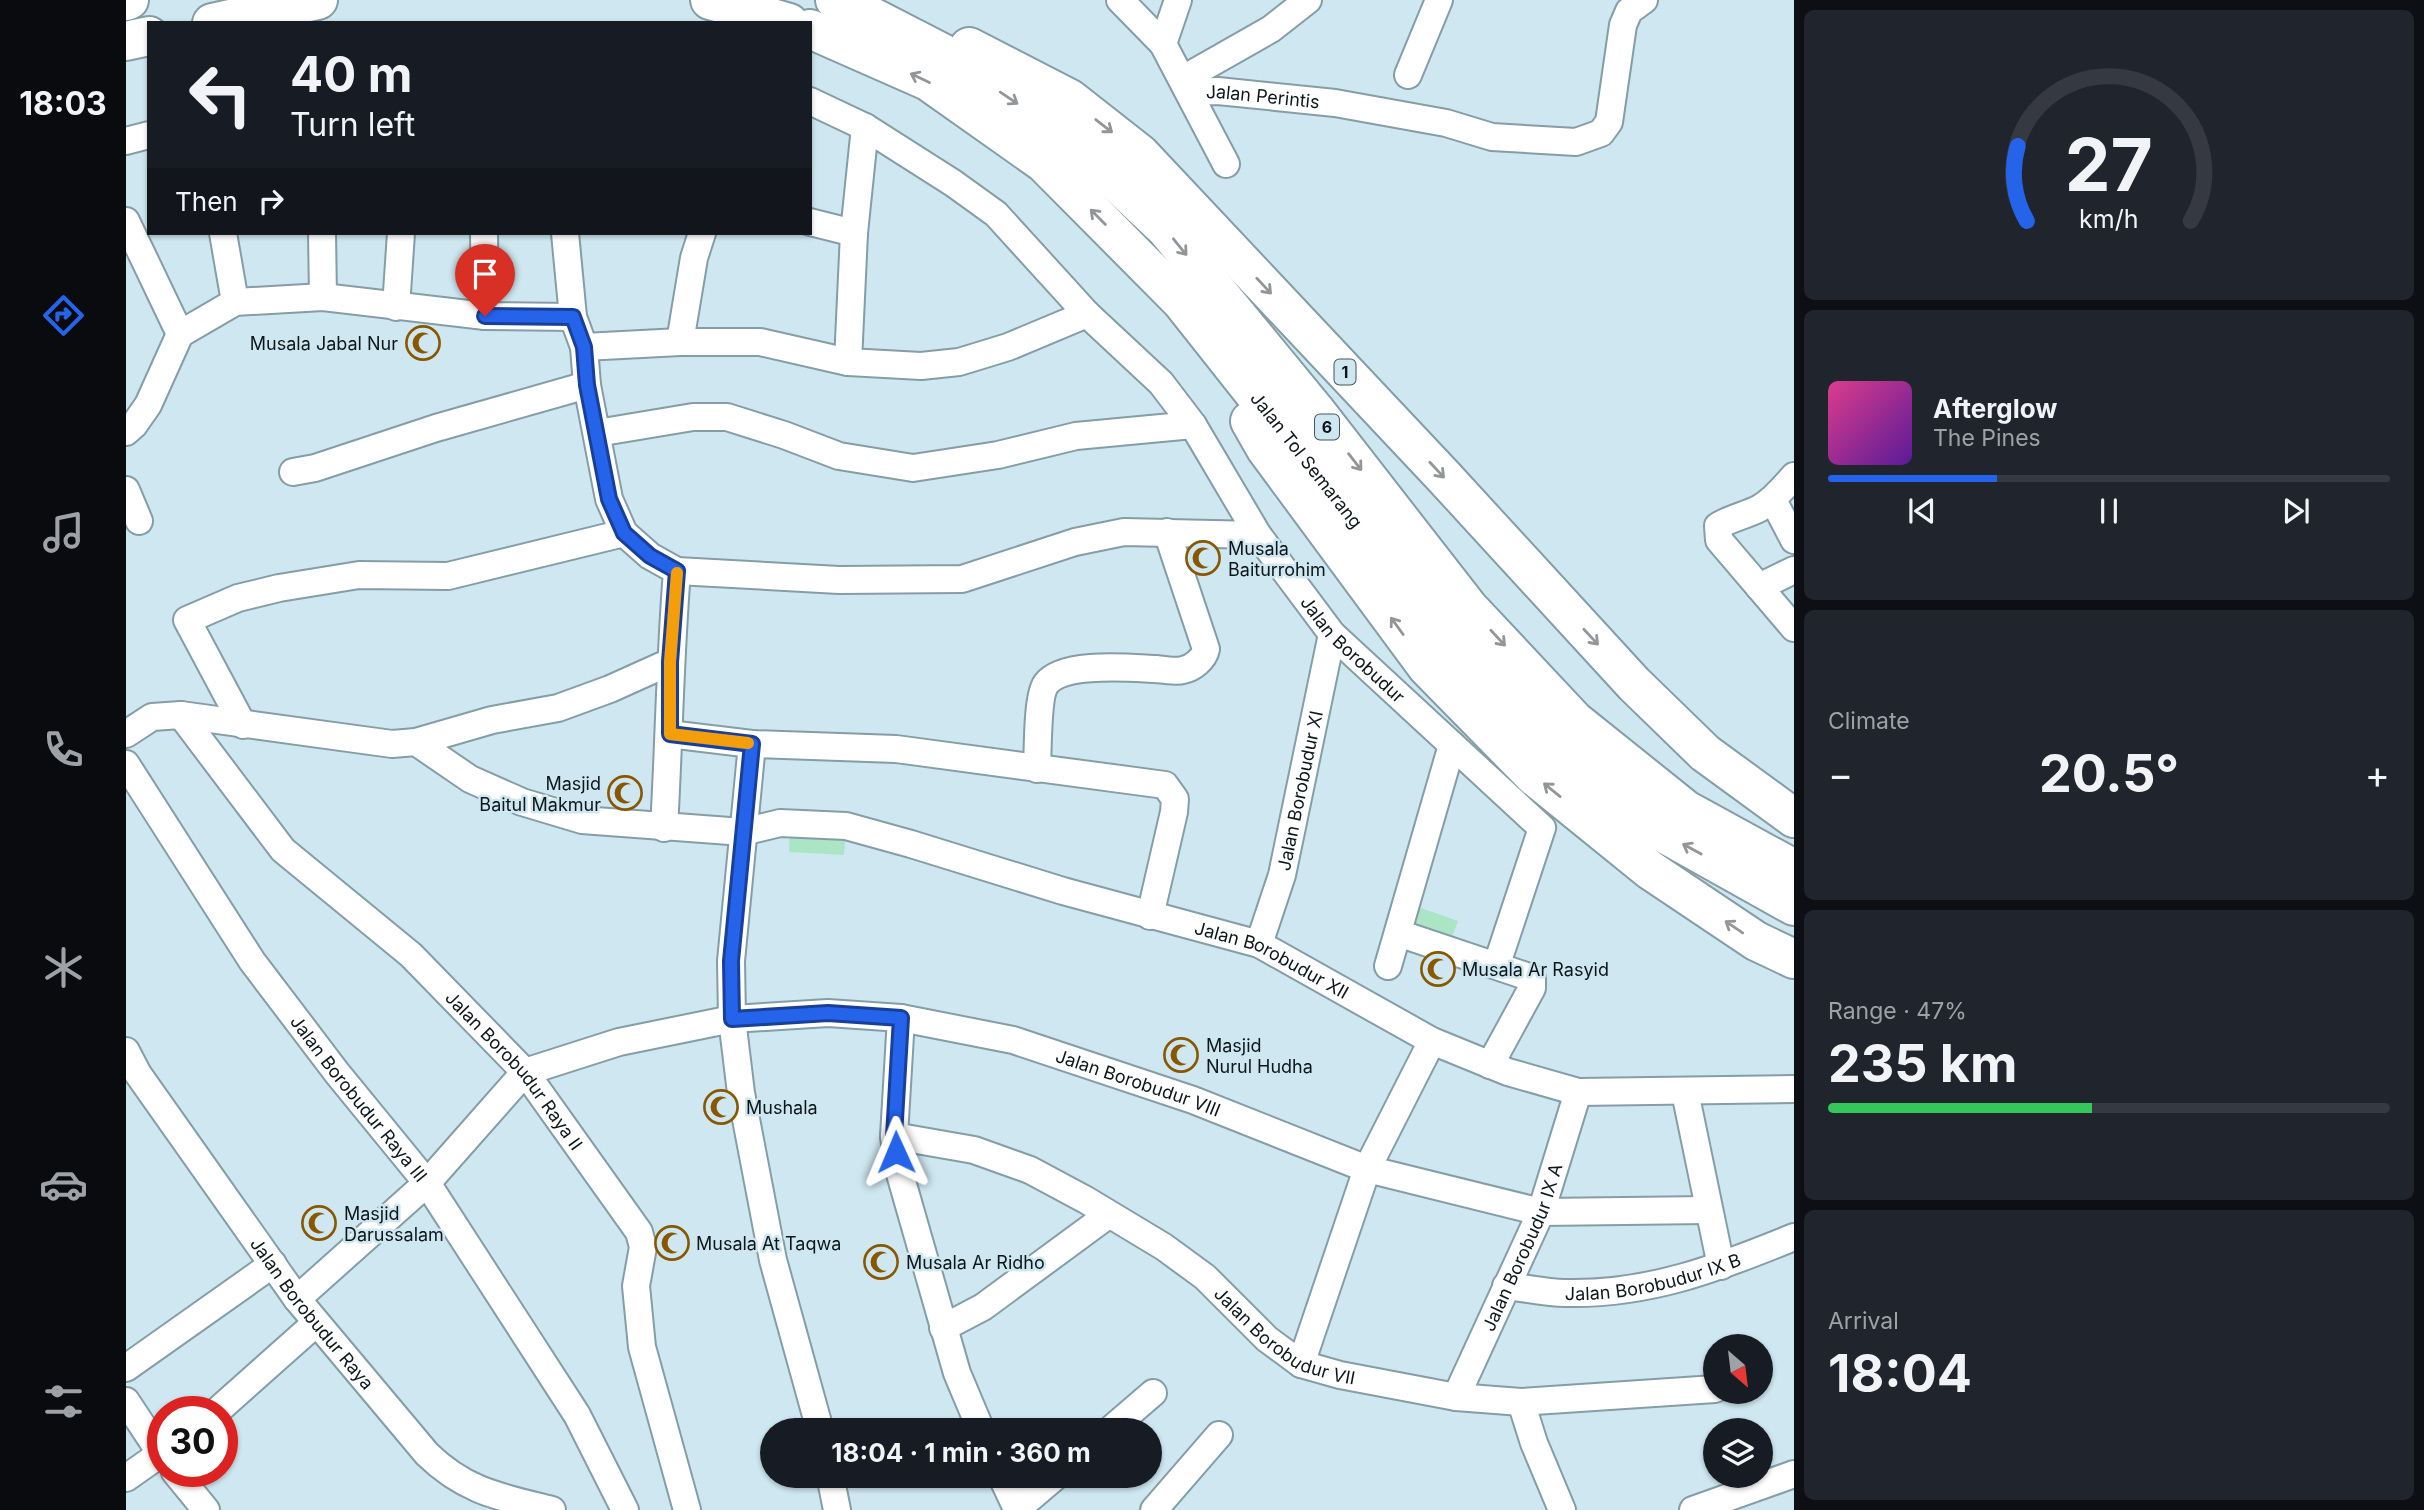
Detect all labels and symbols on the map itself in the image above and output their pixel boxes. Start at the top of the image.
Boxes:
one-way arrow [910,70,931,84]
street label: Jalan Perintis [1205,80,1321,112]
one-way arrow [999,92,1019,106]
one-way arrow [1094,118,1112,133]
one-way arrow [1090,209,1107,226]
one-way arrow [1173,237,1188,255]
pin [455,244,515,316]
one-way arrow [1256,277,1273,294]
mosque icon: Musala Jabal Nur [404,324,442,362]
place label: Musala Jabal Nur [250,333,398,354]
road number: 1 [1334,360,1356,384]
street label: Jalan Tol Semarang [1247,388,1367,532]
road number: 6 [1315,414,1339,440]
one-way arrow [1347,452,1362,470]
one-way arrow [1429,461,1446,478]
place label: Musala Baiturrohim [1228,538,1326,580]
mosque icon: Musala Baiturrohim [1184,539,1222,577]
street label: Jalan Borobudur [1297,592,1409,707]
one-way arrow [1389,617,1404,635]
one-way arrow [1583,628,1600,645]
one-way arrow [1489,629,1506,646]
street label: Jalan Borobudur XI [1273,709,1326,872]
place label: Masjid Baitul Makmur [479,773,601,815]
mosque icon: Masjid Baitul Makmur [606,774,644,812]
one-way arrow [1544,783,1562,798]
one-way arrow [1682,842,1702,856]
street label: Jalan Borobudur XII [1192,917,1353,1003]
one-way arrow [1725,919,1745,933]
mosque icon: Musala Ar Rasyid [1419,950,1457,988]
place label: Musala Ar Rasyid [1462,959,1609,980]
street label: Jalan Borobudur Raya II [441,987,587,1154]
street label: Jalan Borobudur Raya III [286,1011,432,1186]
place label: Masjid Nurul Hudha [1206,1035,1313,1077]
mosque icon: Masjid Nurul Hudha [1162,1036,1200,1074]
street label: Jalan Borobudur VIII [1053,1045,1224,1120]
mosque icon: Mushala [702,1088,740,1126]
place label: Mushala [746,1097,818,1118]
position arrow [859,1115,933,1189]
street label: Jalan Borobudur IX A [1477,1161,1566,1334]
place label: Masjid Darussalam [344,1203,444,1245]
mosque icon: Masjid Darussalam [300,1204,338,1242]
mosque icon: Musala At Taqwa [653,1224,691,1262]
street label: Jalan Borobudur Raya [246,1233,378,1393]
place label: Musala At Taqwa [696,1233,841,1254]
mosque icon: Musala Ar Ridho [862,1243,900,1281]
street label: Jalan Borobudur IX B [1565,1249,1743,1304]
place label: Musala Ar Ridho [906,1252,1045,1273]
street label: Jalan Borobudur VII [1210,1282,1357,1388]
north arrow [1703,1334,1773,1404]
speed limit sign: 30 [147,1396,238,1487]

